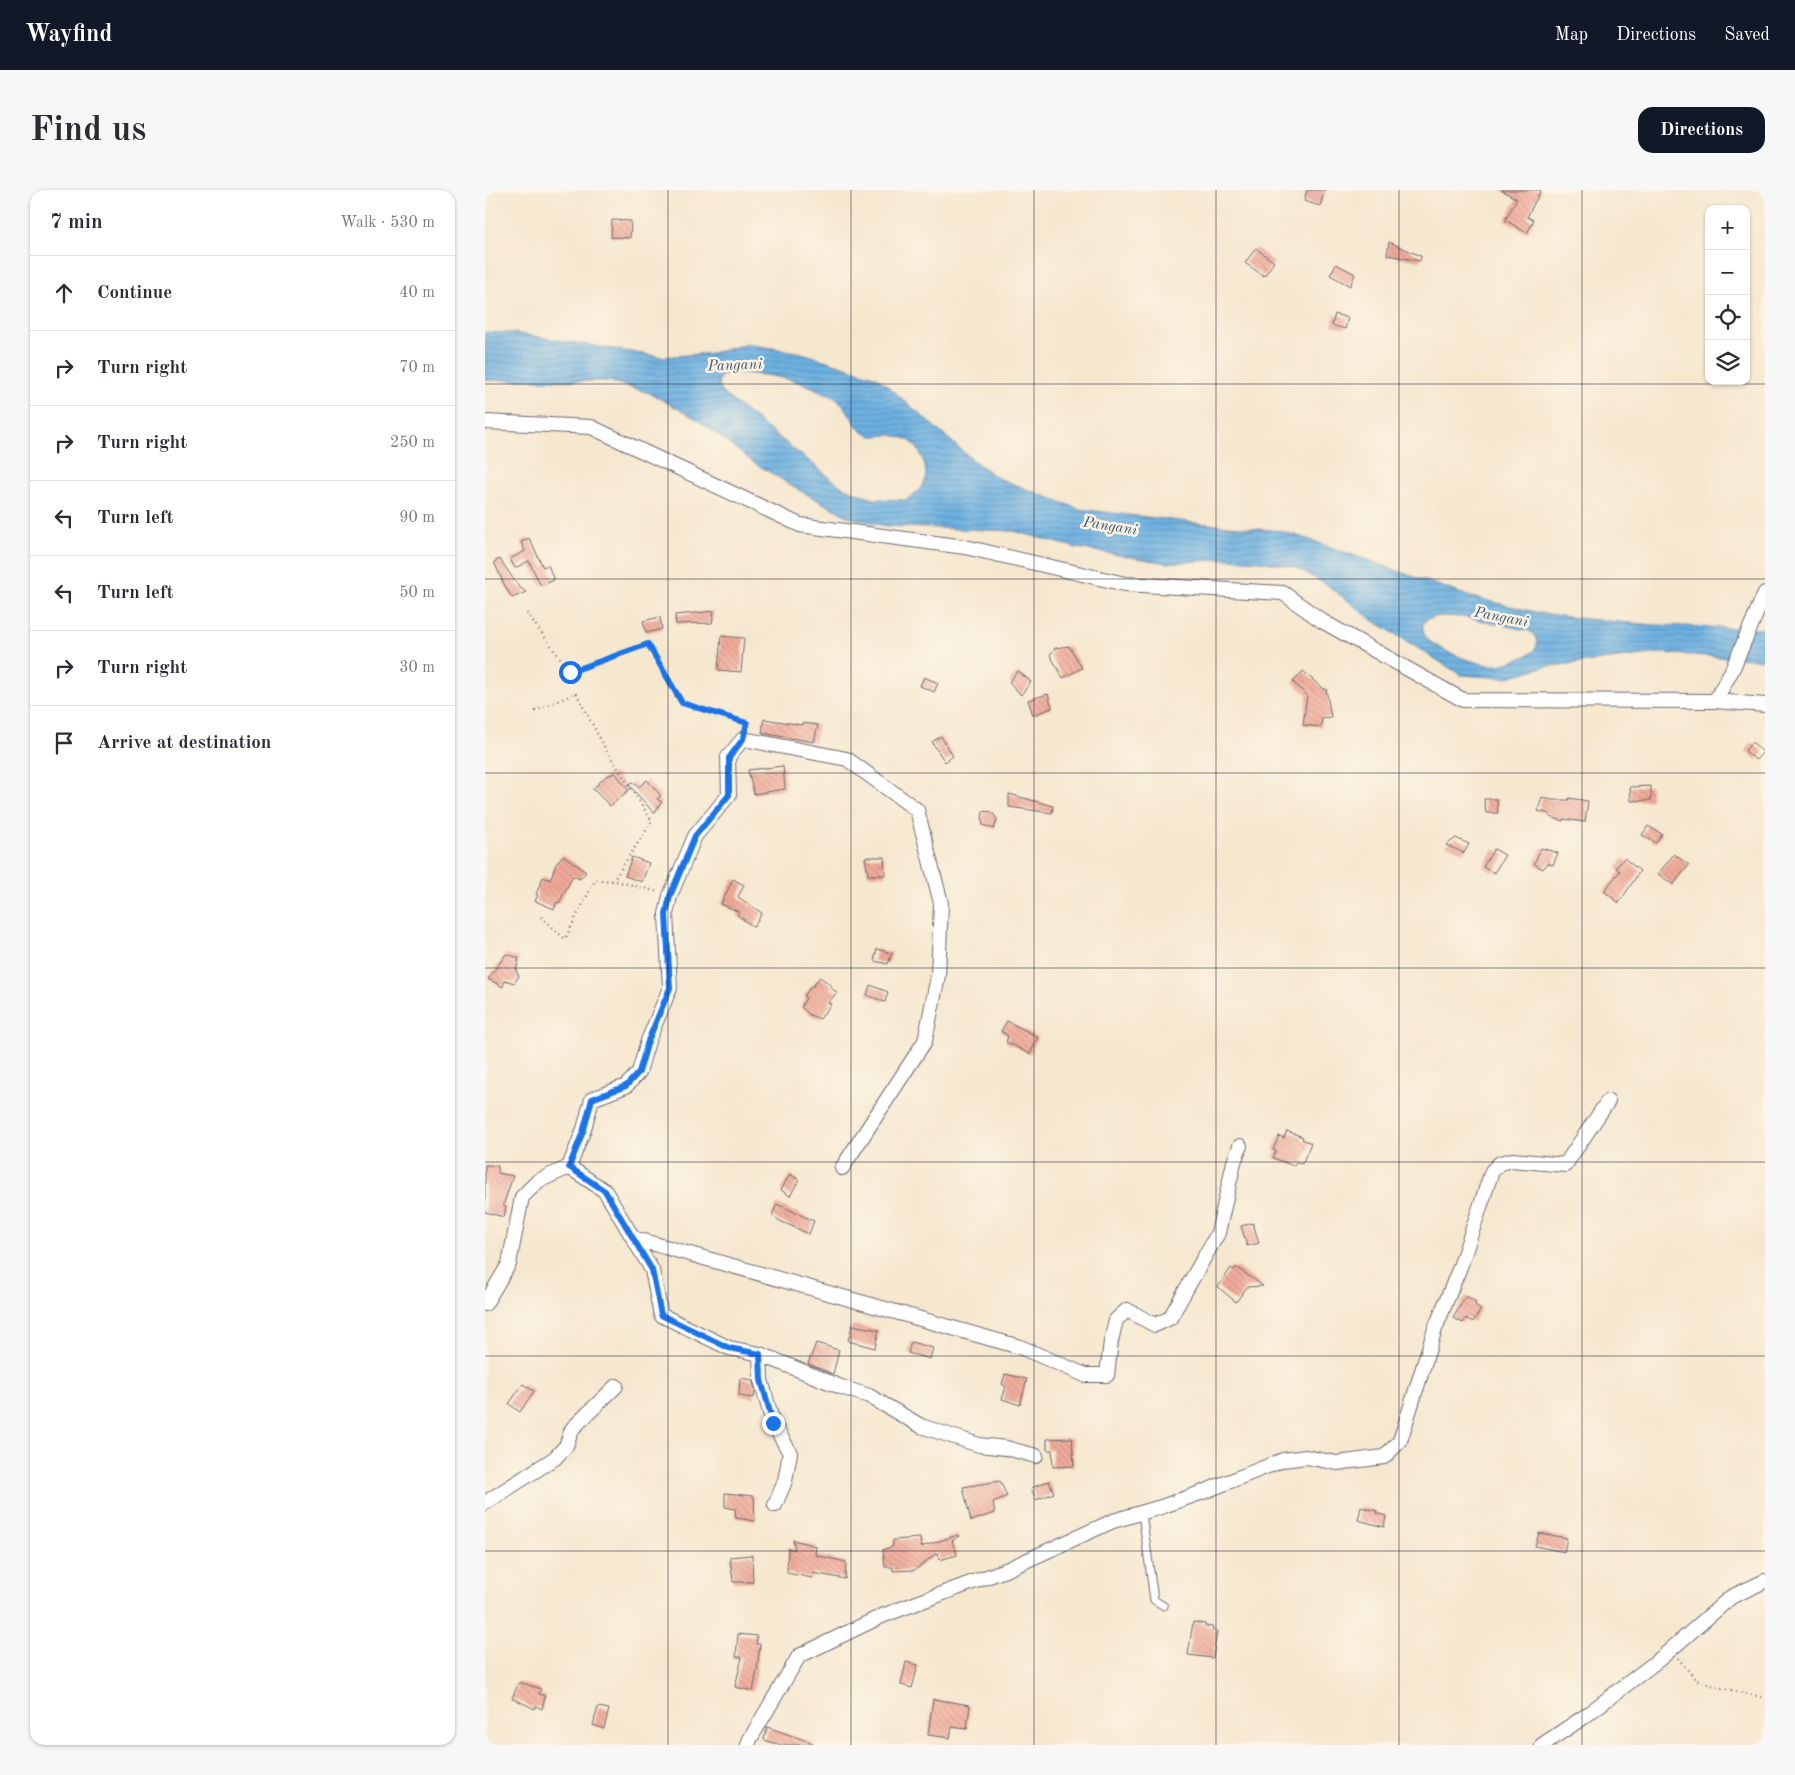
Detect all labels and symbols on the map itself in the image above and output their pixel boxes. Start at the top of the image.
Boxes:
water label: Pangani [706,358,763,374]
water label: Pangani [1081,515,1138,539]
water label: Pangani [1472,605,1529,631]
route start [559,661,582,684]
route end [762,1412,785,1435]

